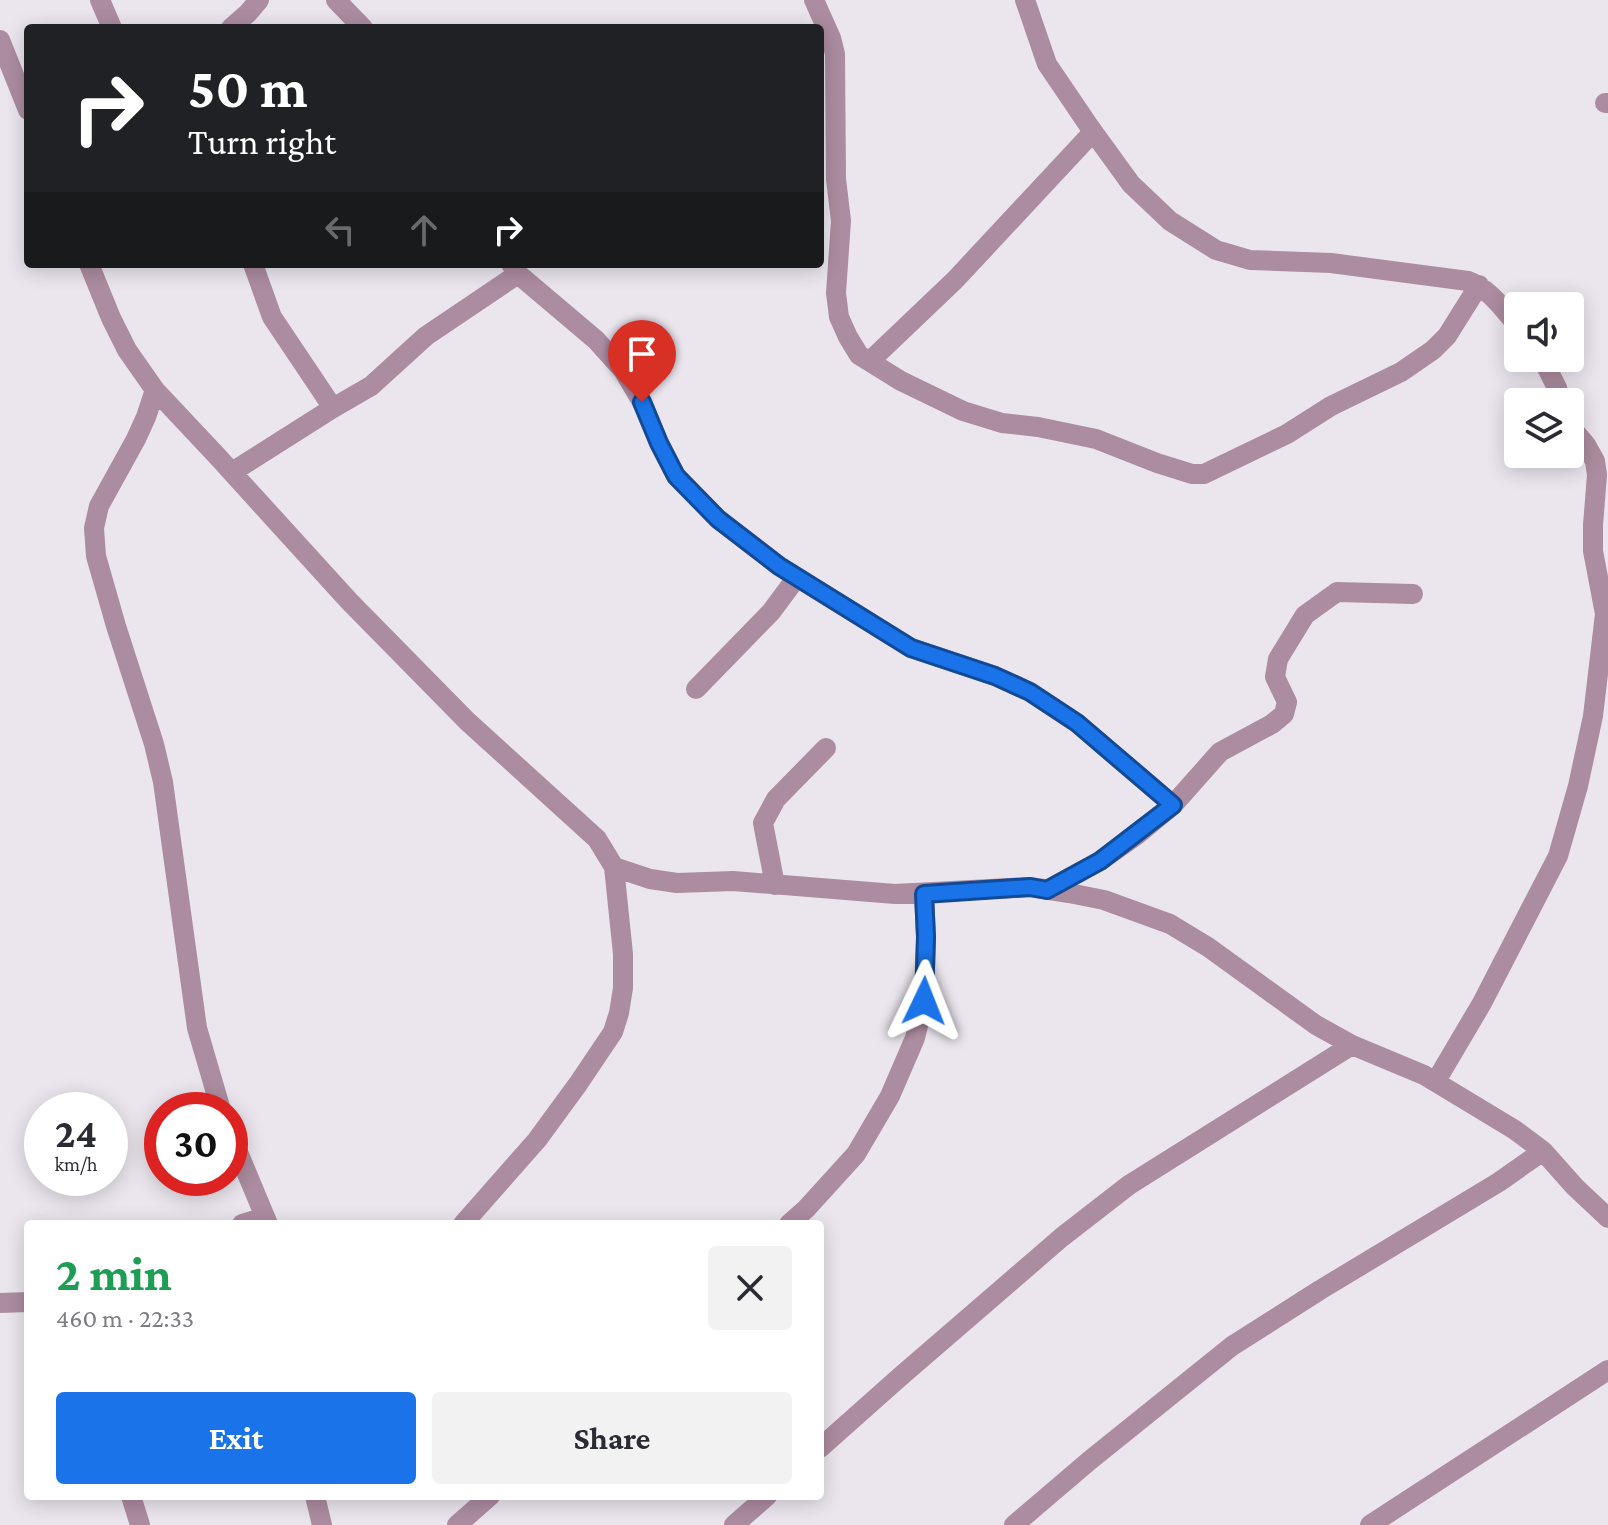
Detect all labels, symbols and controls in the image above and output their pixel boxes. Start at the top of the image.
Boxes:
icon: right [56,56,160,160]
text: 50 m [188,57,308,119]
text: Turn right [188,122,336,162]
icon: left [318,208,362,252]
icon: ahead [402,208,446,252]
icon: right [486,208,530,252]
map controls [1504,292,1584,468]
button: sound [1504,292,1584,372]
pin [608,320,676,402]
icon: arrive [620,332,664,376]
button: layers [1504,388,1584,468]
position arrow [882,959,966,1043]
speed limit sign: 30 [144,1092,248,1196]
text: 24 [55,1111,97,1156]
text: km/h [54,1153,98,1175]
button: close [708,1246,792,1330]
text: 2 min [56,1247,172,1300]
text: 460 m · 22:33 [56,1304,194,1333]
button: Exit [56,1392,416,1484]
button: Share [432,1392,792,1484]

